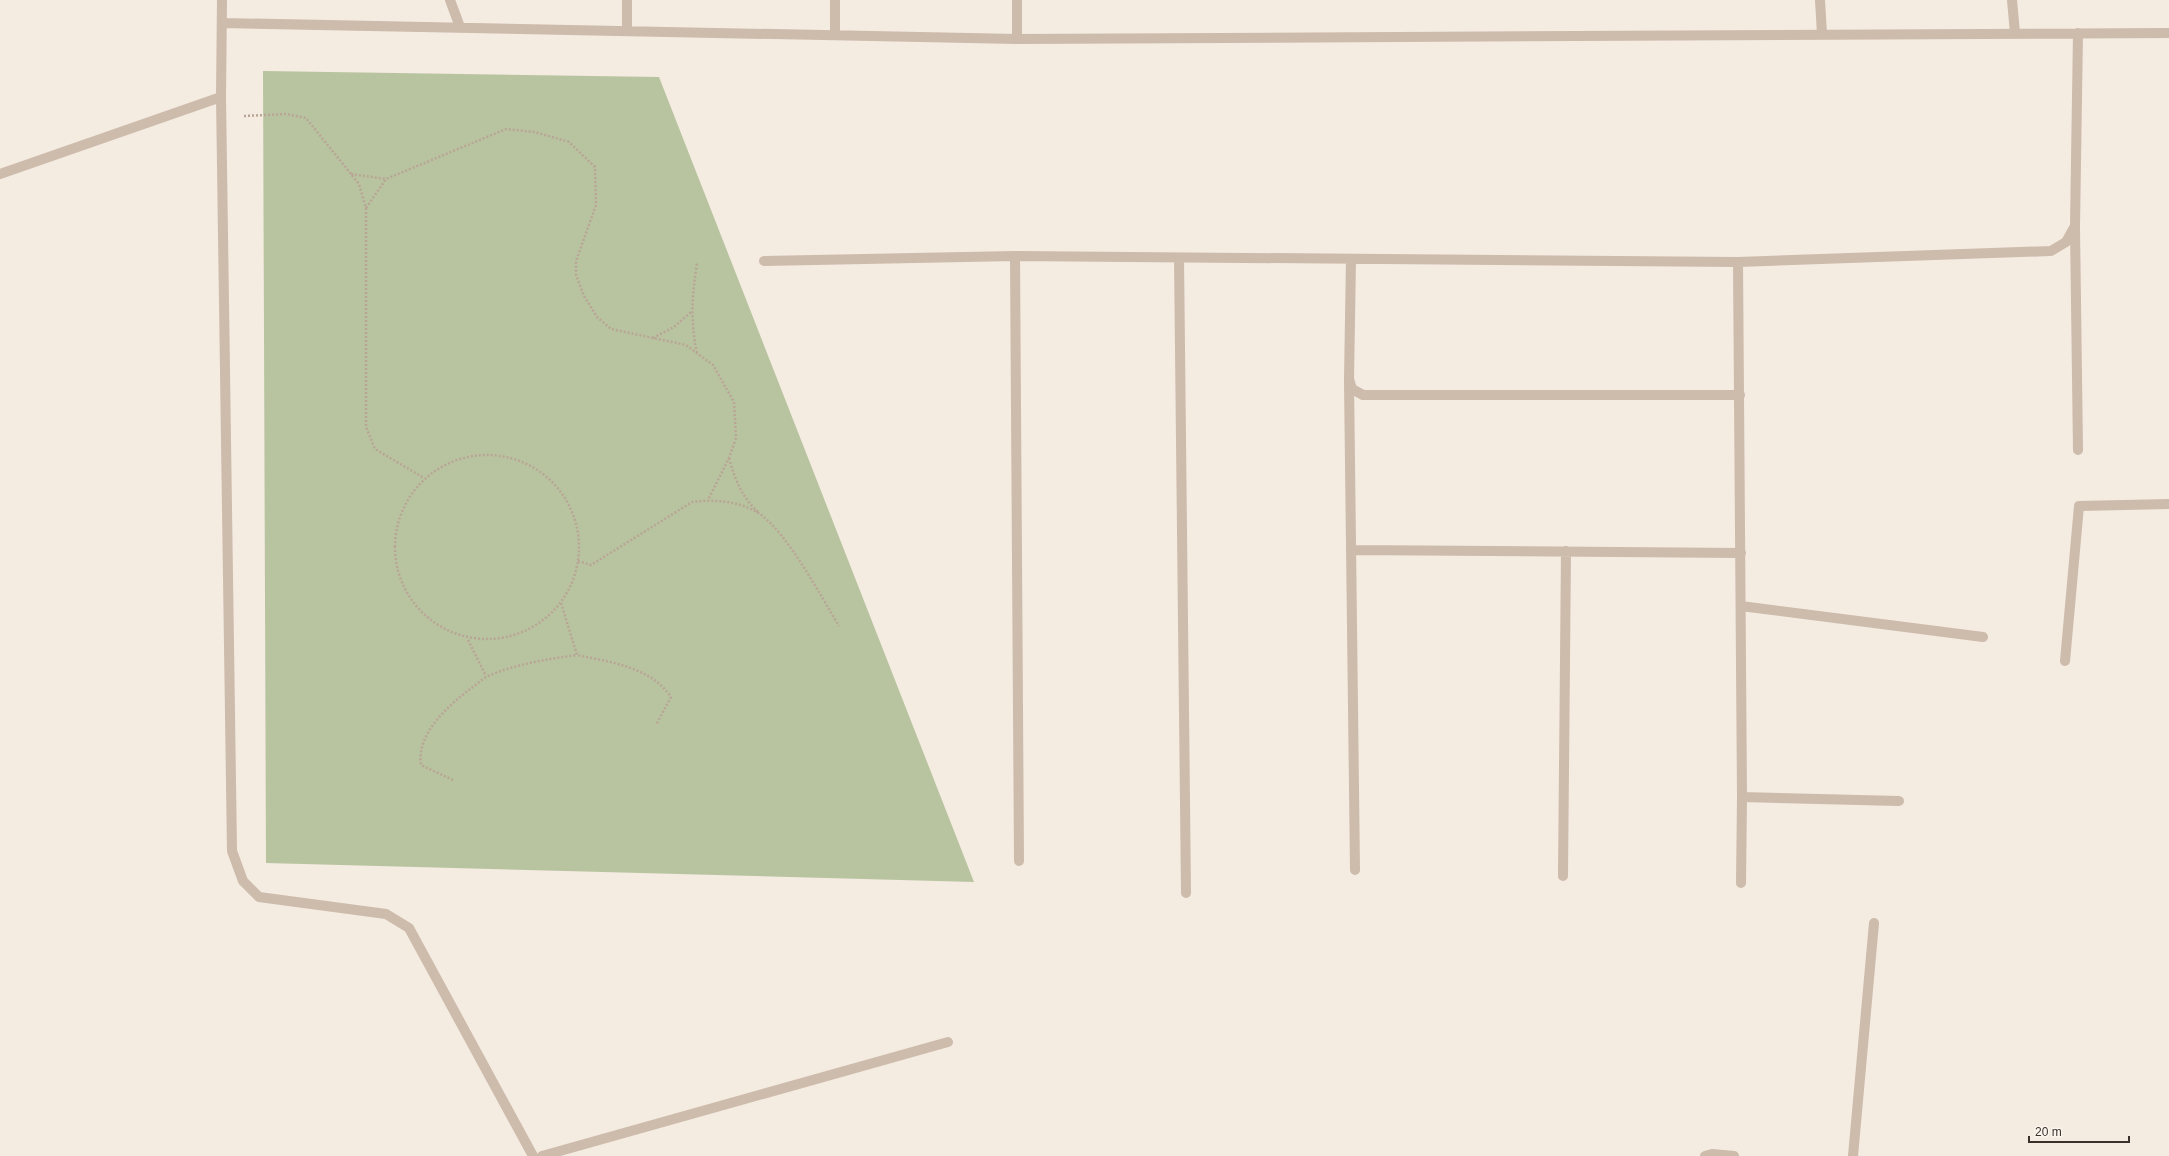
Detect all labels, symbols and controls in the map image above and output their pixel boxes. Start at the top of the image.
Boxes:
scale bar [2029,1118,2129,1144]
text: 20 m [2035,1125,2062,1139]

